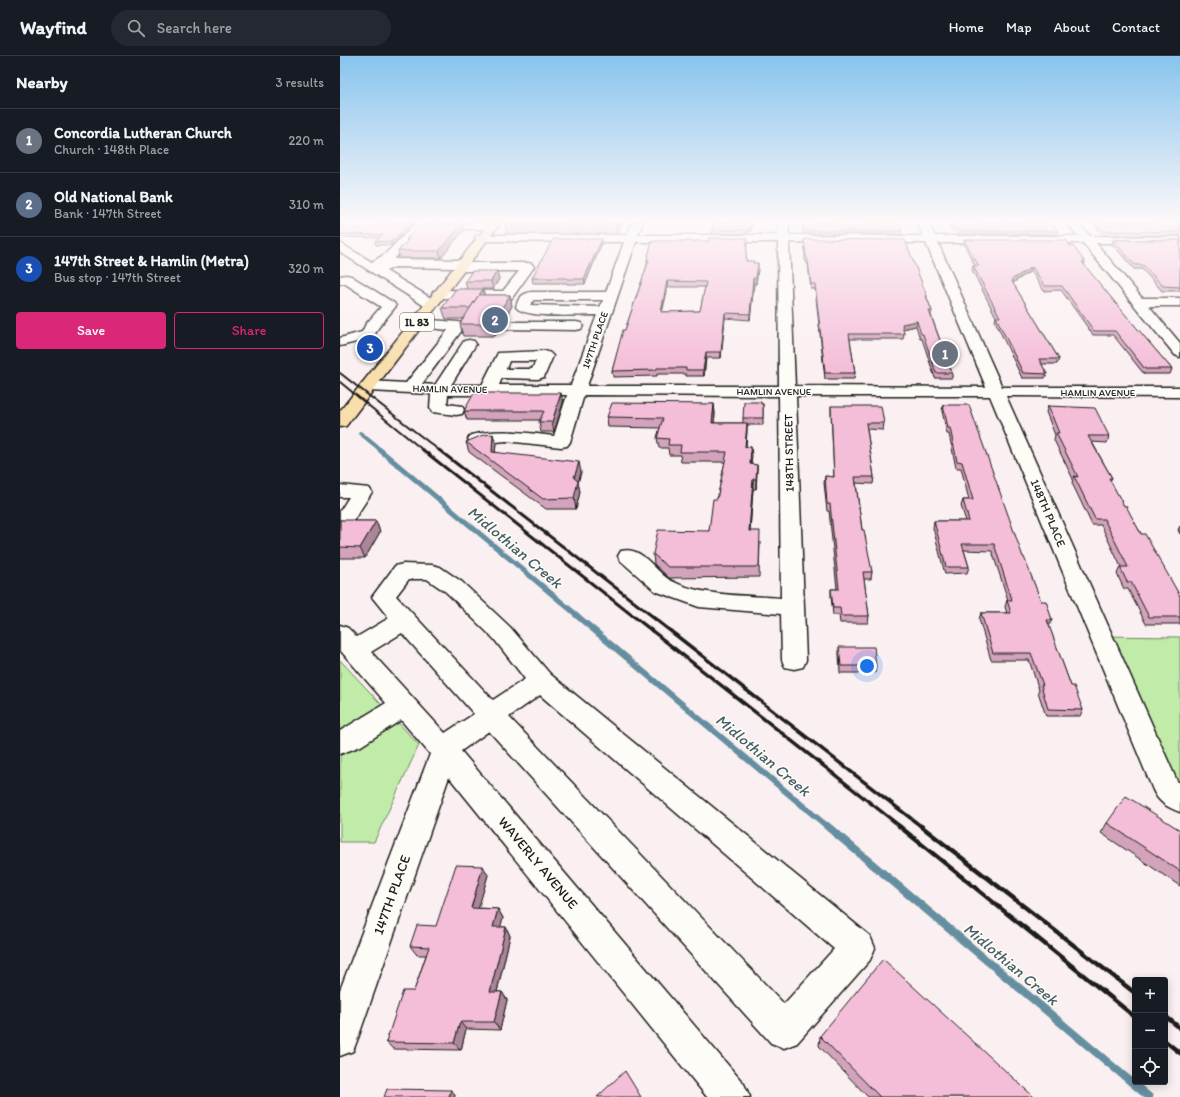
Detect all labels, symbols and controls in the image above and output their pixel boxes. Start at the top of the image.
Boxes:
search box [111,10,391,46]
text: Wayfind [20,16,87,39]
icon: search [125,17,147,39]
text: Search here [157,19,232,37]
text: Home [949,19,984,36]
text: Map [1006,19,1032,36]
text: About [1054,19,1090,36]
text: Contact [1112,19,1160,36]
text: Nearby [16,72,68,92]
text: 3 results [275,75,324,90]
text: Concordia Lutheran Church [54,124,232,142]
text: 1 [26,133,32,148]
text: 220 m [288,133,324,148]
text: Church · 148th Place [54,142,169,157]
text: Old National Bank [54,188,173,206]
text: 2 [26,197,32,212]
text: 310 m [289,197,324,212]
text: Bank · 147th Street [54,206,161,221]
text: 147th Street & Hamlin (Metra) [54,252,249,270]
text: 3 [25,261,33,276]
text: 320 m [288,261,324,276]
text: Bus stop · 147th Street [54,270,181,285]
pin: 2 [482,305,508,335]
street label: 147TH PLACE [579,309,611,370]
button: Save [16,312,166,349]
button: Share [174,312,324,349]
road number: IL 83 [400,313,434,331]
pin: 3 [357,333,383,363]
pin: 1 [932,339,958,369]
street label: HAMLIN AVENUE [413,382,488,396]
street label: HAMLIN AVENUE [737,385,812,398]
street label: HAMLIN AVENUE [1061,386,1136,399]
street label: 148TH STREET [781,414,797,492]
street label: 148TH PLACE [1027,477,1069,549]
water label: Midlothian Creek [464,502,567,593]
your location [857,656,877,676]
water label: Midlothian Creek [712,710,815,801]
street label: WAVERLY AVENUE [494,813,582,913]
street label: 147TH PLACE [370,853,414,937]
water label: Midlothian Creek [960,919,1063,1010]
map controls [1132,977,1168,1085]
button: + [1132,977,1168,1013]
button: − [1132,1013,1168,1049]
button: locate [1132,1049,1168,1085]

